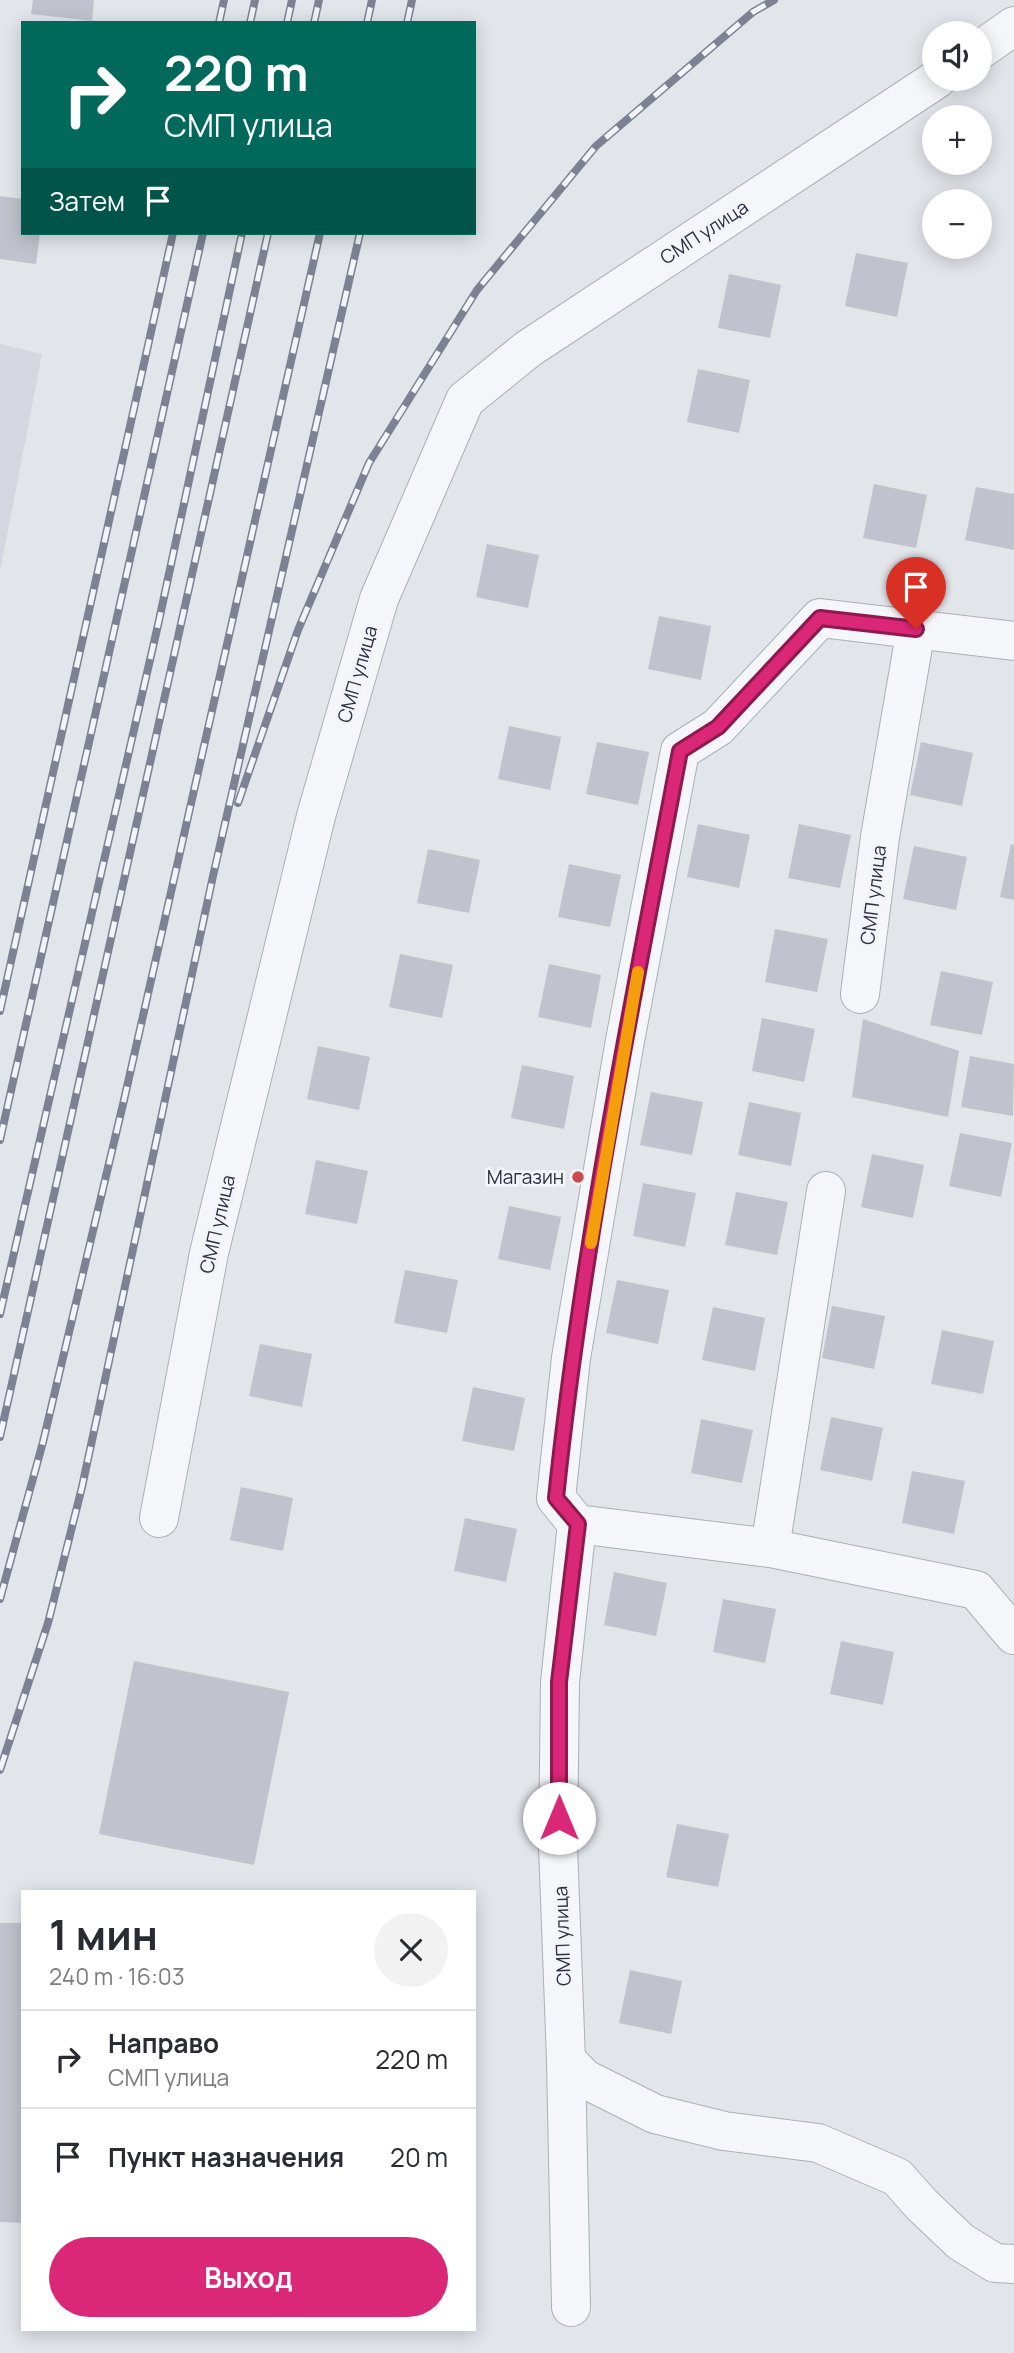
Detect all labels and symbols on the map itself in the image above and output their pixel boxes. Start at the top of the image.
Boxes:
street label: СМП улица [655,194,753,270]
pin [886,557,946,629]
street label: СМП улица [331,622,383,726]
street label: СМП улица [854,844,892,946]
place label: Магазин [487,1164,564,1190]
marker: Магазин [570,1169,586,1185]
street label: СМП улица [193,1172,241,1276]
position arrow [522,1781,596,1855]
street label: СМП улица [547,1885,577,1987]

